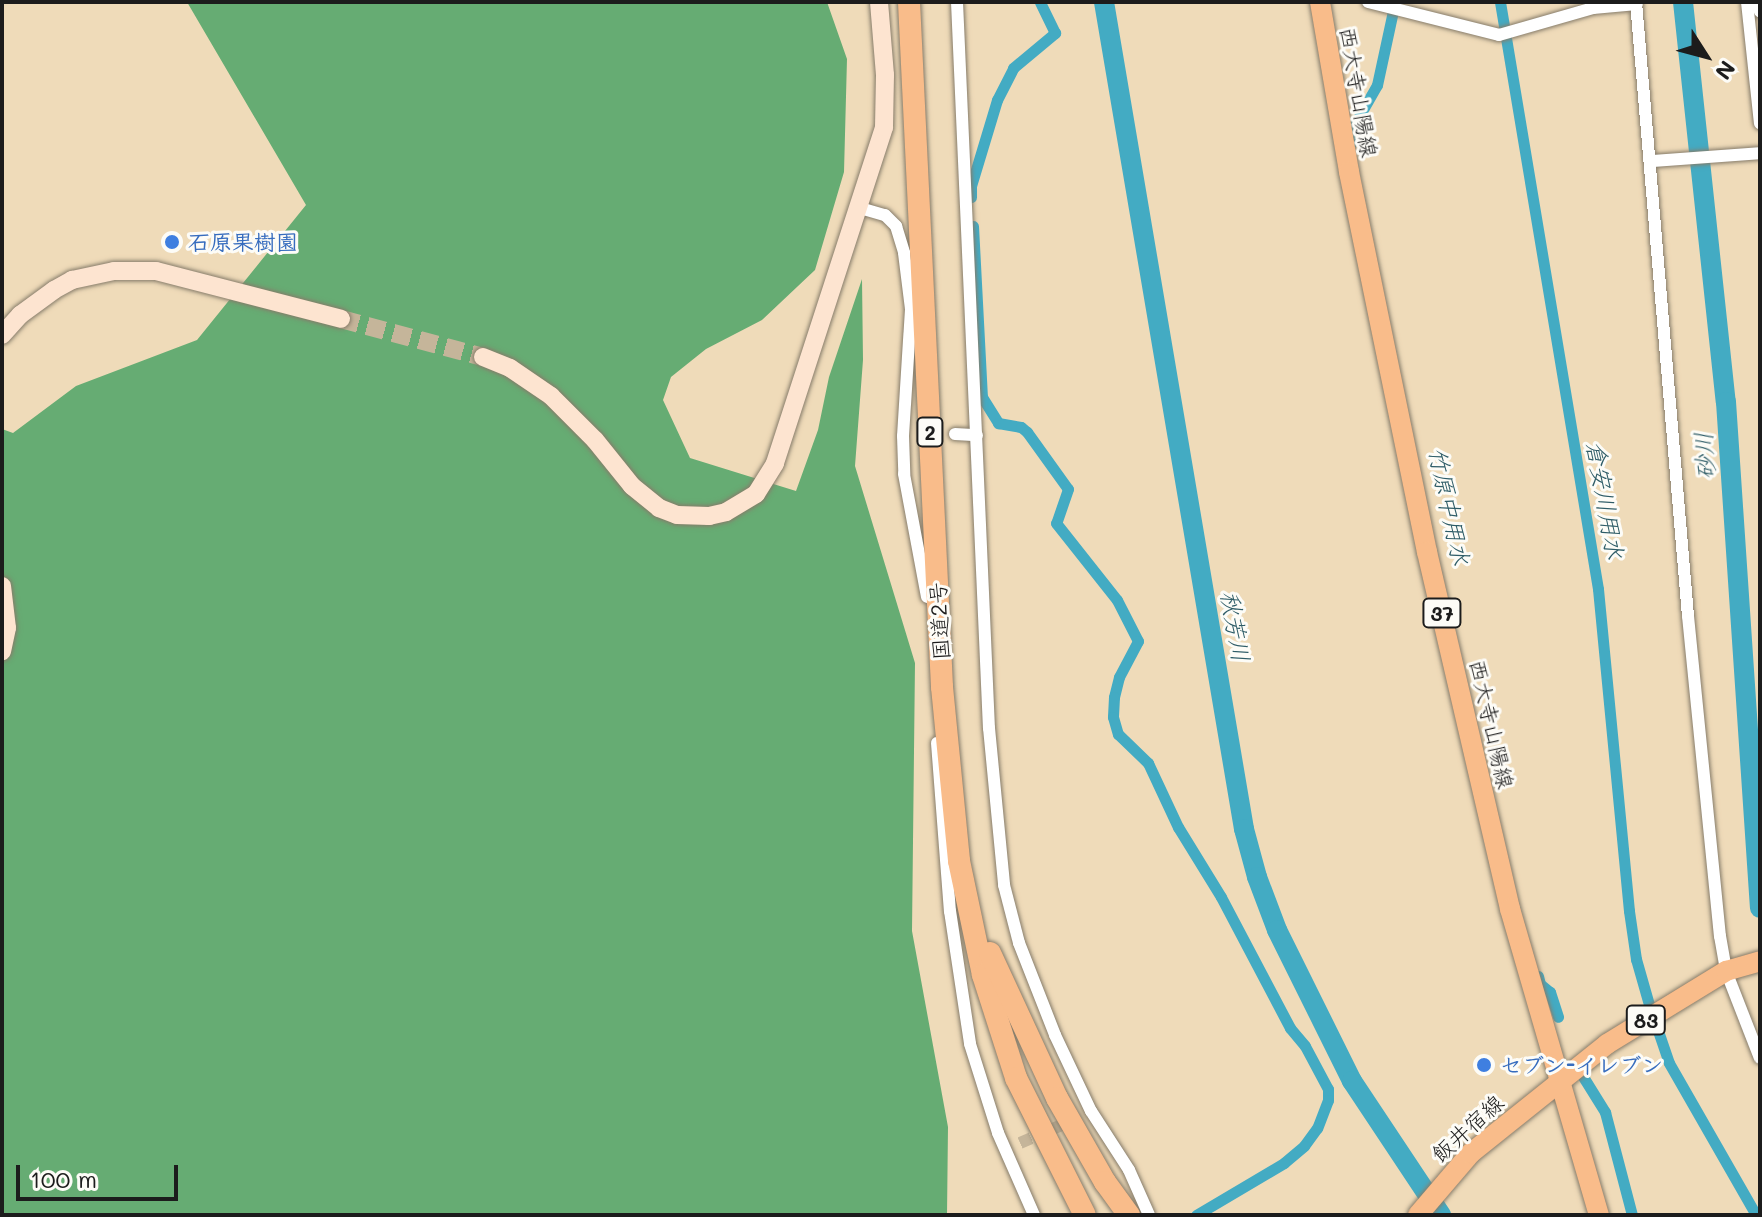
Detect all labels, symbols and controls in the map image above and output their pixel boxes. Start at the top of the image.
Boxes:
north arrow [1666,16,1746,96]
street label: 西大寺山陽線 [1335,25,1383,159]
text: N [1709,55,1742,86]
place label: 石原果樹園 [188,229,298,255]
marker: 石原果樹園 [163,233,181,251]
road number: 2 [916,416,944,448]
water label: 砂川 [1688,431,1720,481]
water label: 倉安川用水 [1581,438,1631,562]
water label: 竹原中用水 [1423,444,1477,568]
street label: 国道2号 [924,581,954,661]
water label: 秋芳川 [1216,588,1256,664]
road number: 37 [1422,597,1462,629]
street label: 西大寺山陽線 [1464,657,1520,791]
road number: 83 [1624,1004,1668,1036]
place label: セブン-イレブン [1500,1052,1663,1078]
marker: セブン-イレブン [1475,1056,1493,1074]
street label: 飯井宿線 [1425,1089,1509,1167]
scale bar [20,1149,182,1199]
text: 100 m [30,1163,97,1194]

